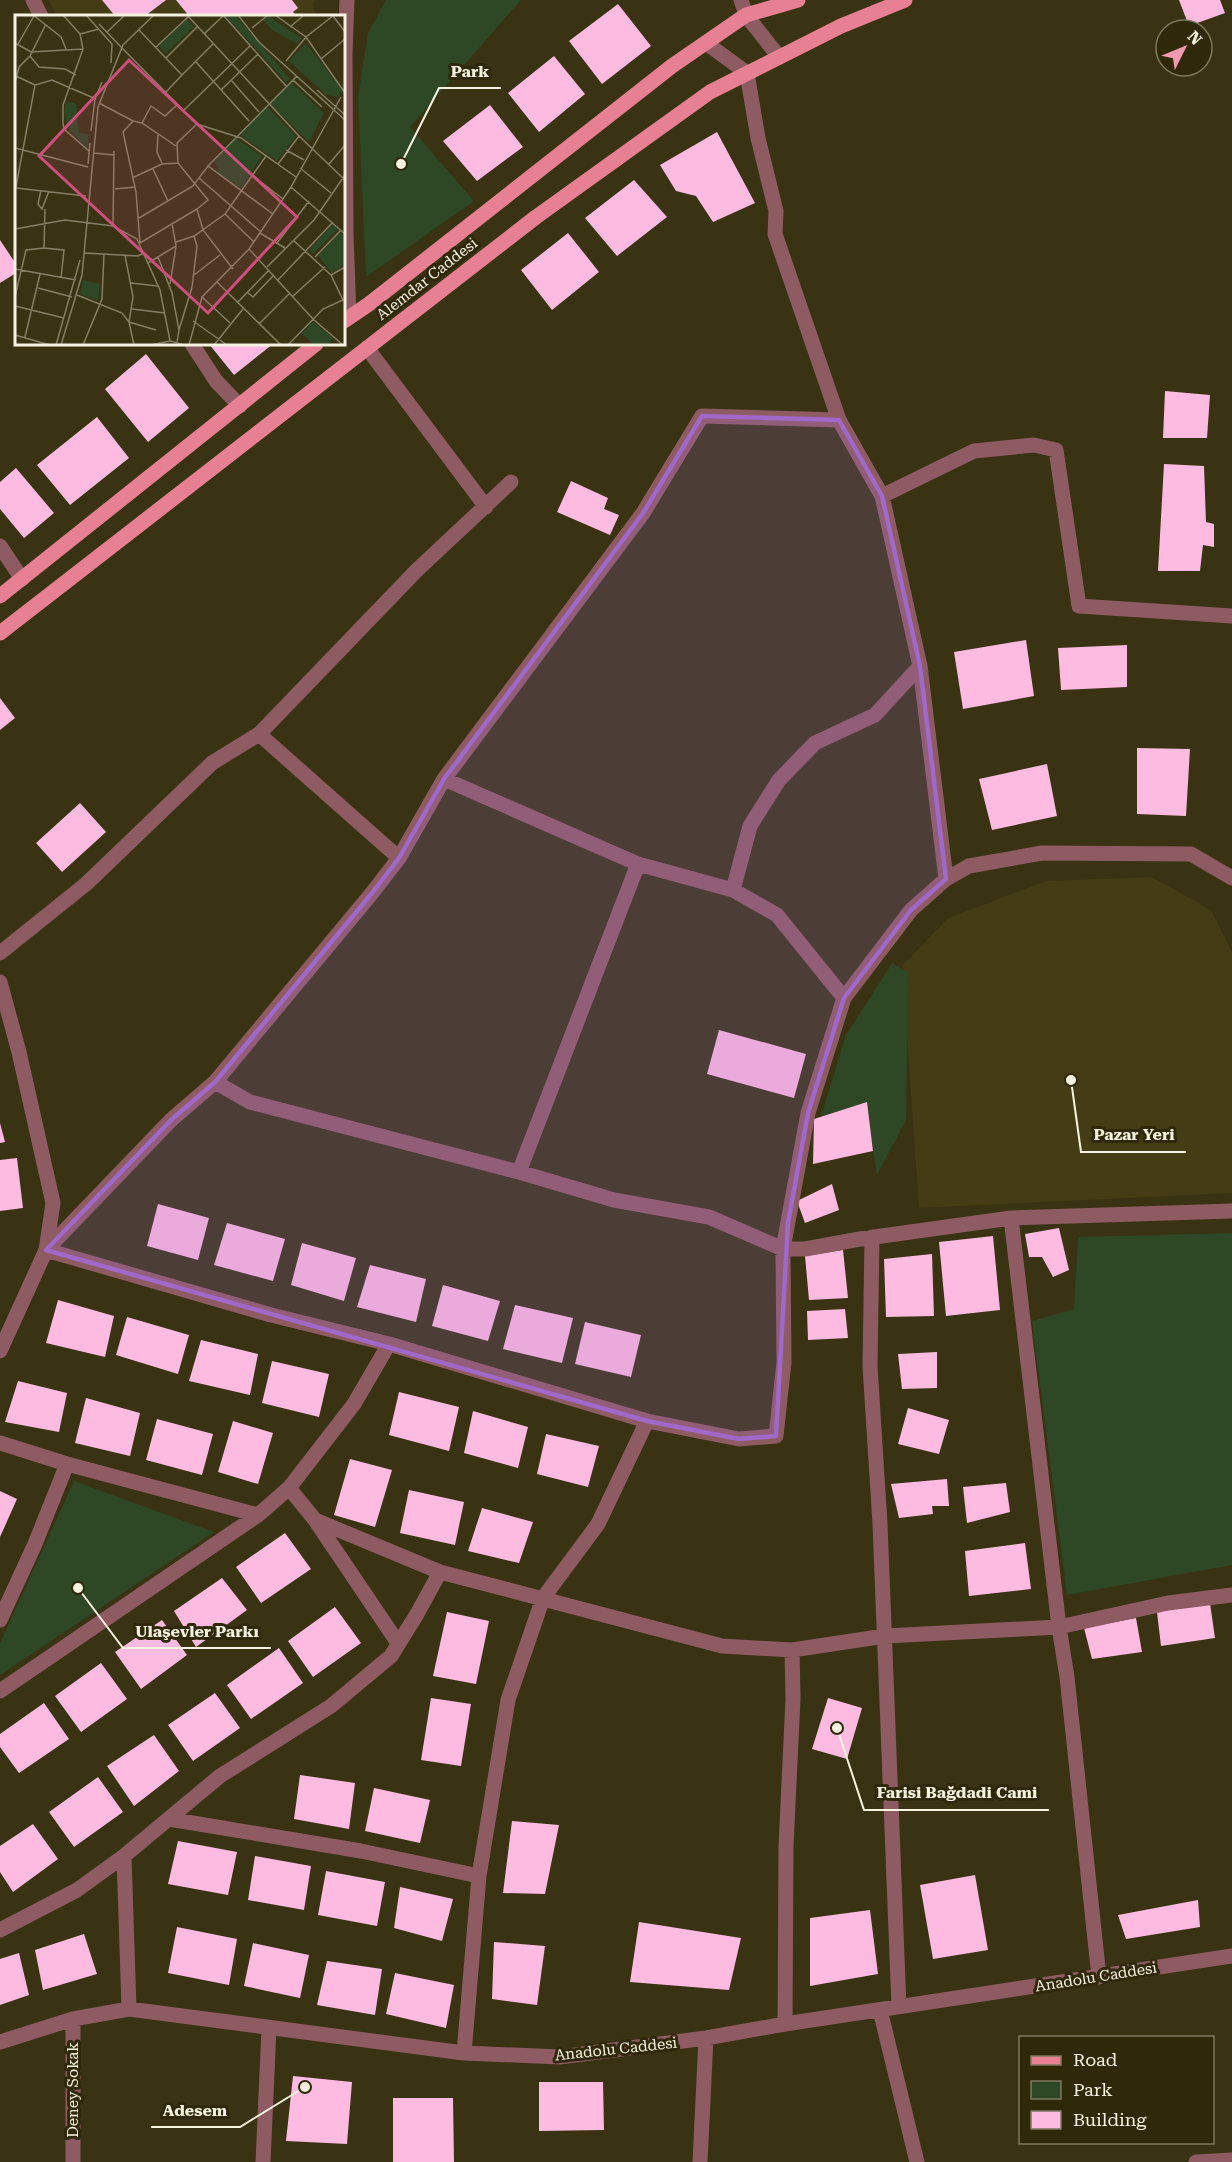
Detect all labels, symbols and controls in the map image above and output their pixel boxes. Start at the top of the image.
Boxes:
inset map [15,15,345,345]
north arrow [1154,18,1214,78]
text: N [1183,27,1206,49]
callout: Park [439,54,501,88]
text: Park [451,62,489,81]
street label: Alemdar Caddesi [373,234,481,324]
callout: Pazar Yeri [1081,1118,1186,1152]
text: Pazar Yeri [1093,1125,1175,1144]
callout: Ulaşevler Parkı [123,1614,271,1648]
text: Ulaşevler Parkı [135,1622,260,1641]
callout: Farisi Bağdadi Cami [864,1776,1049,1810]
text: Farisi Bağdadi Cami [877,1783,1038,1802]
street label: Anadolu Caddesi [1034,1958,1158,1996]
street label: Anadolu Caddesi [554,2034,678,2064]
legend [1019,2036,1214,2144]
street label: Deney Sokak [64,2042,82,2138]
text: Road [1073,2049,1118,2070]
text: Park [1073,2079,1113,2100]
callout: Adesem [151,2093,240,2127]
text: Adesem [163,2101,228,2120]
text: Building [1073,2109,1147,2130]

